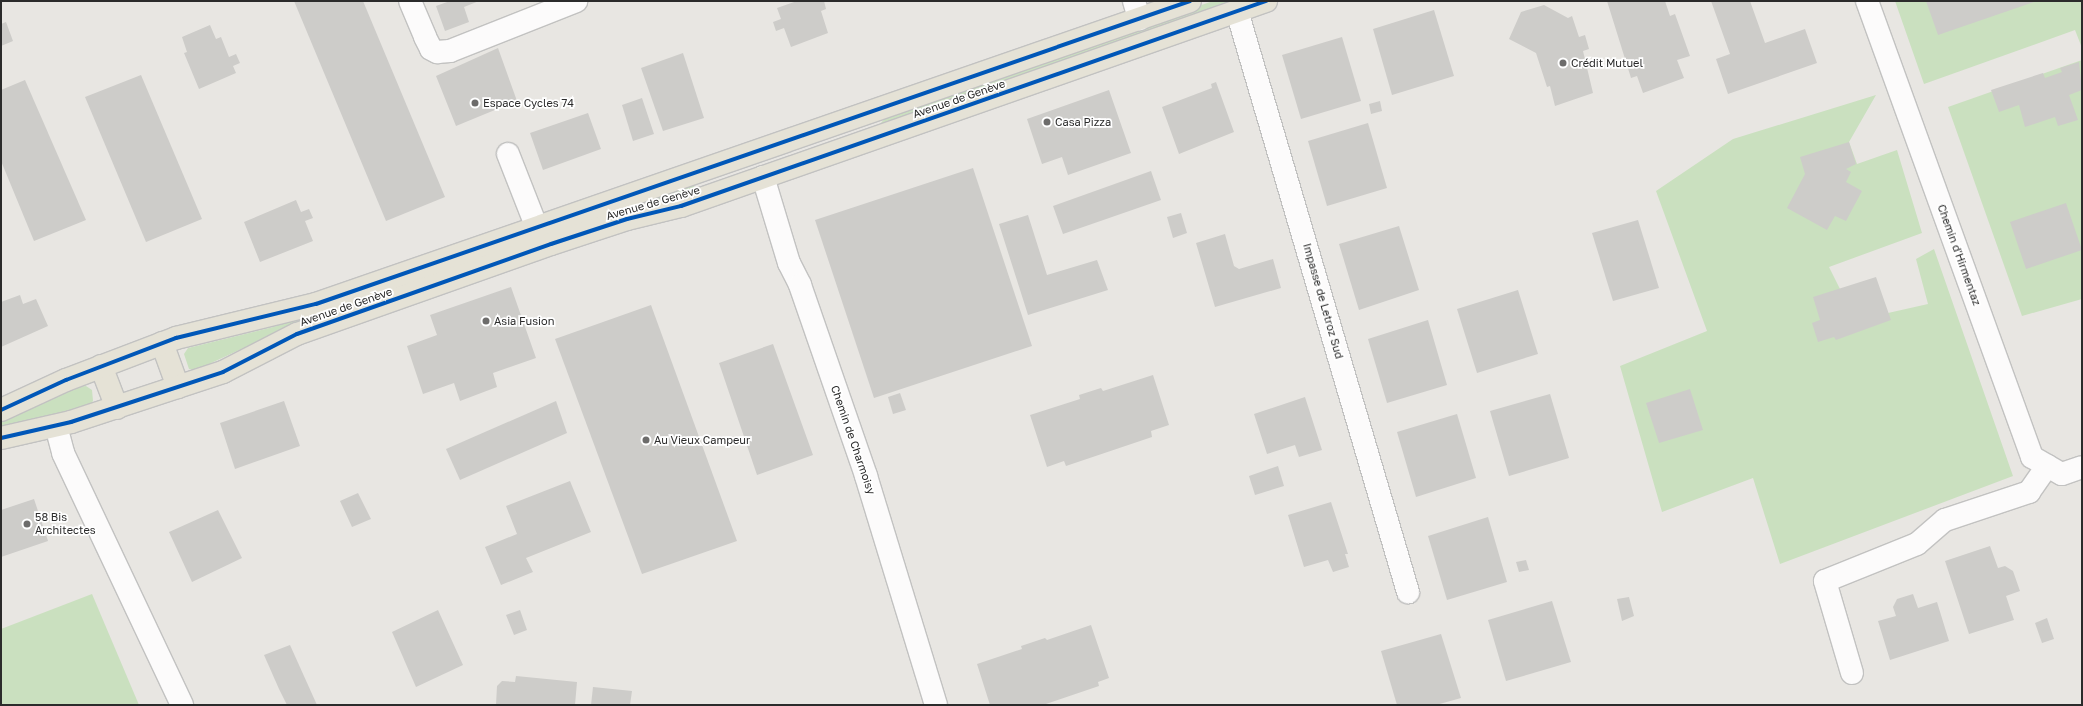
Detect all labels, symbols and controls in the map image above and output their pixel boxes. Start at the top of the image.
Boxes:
place label: Crédit Mutuel [1571,56,1643,70]
marker: Crédit Mutuel [1558,58,1568,68]
street label: Avenue de Genève [911,77,1007,121]
place label: Espace Cycles 74 [483,96,574,110]
marker: Espace Cycles 74 [470,98,480,108]
place label: Casa Pizza [1055,115,1111,129]
marker: Casa Pizza [1042,117,1052,127]
street label: Avenue de Genève [605,183,701,223]
street label: Chemin d'Hirmentaz [1935,203,1983,307]
street label: Impasse de Letroz Sud [1300,242,1346,360]
street label: Avenue de Genève [298,285,394,329]
place label: Asia Fusion [494,314,554,328]
marker: Asia Fusion [481,316,491,326]
street label: Chemin de Charmoisy [828,384,878,496]
place label: Au Vieux Campeur [654,433,750,447]
marker: Au Vieux Campeur [641,435,651,445]
place label: 58 Bis Architectes [35,511,96,537]
marker: 58 Bis Architectes [22,519,32,529]

